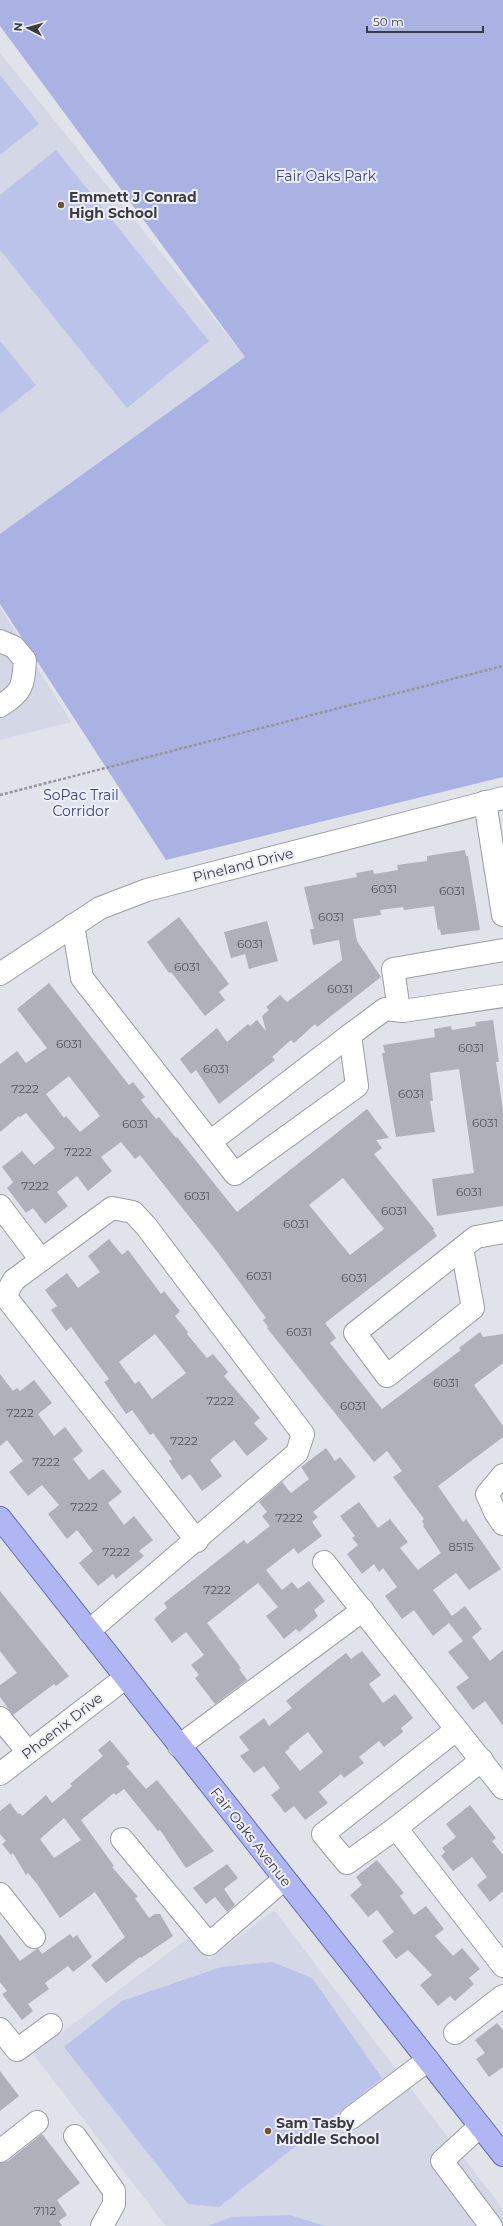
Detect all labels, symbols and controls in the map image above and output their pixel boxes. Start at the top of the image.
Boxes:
north arrow [8,8,48,48]
scale bar [367,8,483,34]
text: 50 m [373,14,404,29]
text: N [11,22,25,32]
park label: Fair Oaks Park [276,167,377,185]
place label: Emmett J Conrad High School [69,188,197,222]
marker: Emmett J Conrad High School [56,200,66,210]
park label: SoPac Trail Corridor [43,786,119,820]
street label: Pineland Drive [191,844,295,886]
house number: 6031 [371,881,397,896]
house number: 6031 [439,883,465,898]
house number: 6031 [318,909,344,924]
house number: 6031 [237,936,263,951]
house number: 6031 [174,959,200,974]
house number: 6031 [327,981,353,996]
house number: 6031 [56,1036,82,1051]
house number: 6031 [458,1040,484,1055]
house number: 6031 [203,1061,229,1076]
house number: 7222 [11,1081,39,1096]
house number: 6031 [398,1086,424,1101]
house number: 6031 [472,1115,498,1130]
house number: 6031 [122,1116,148,1131]
house number: 7222 [64,1144,92,1159]
house number: 7222 [21,1178,49,1193]
house number: 6031 [456,1184,482,1199]
house number: 6031 [184,1188,210,1203]
house number: 6031 [381,1203,407,1218]
house number: 6031 [283,1216,309,1231]
house number: 6031 [246,1268,272,1283]
house number: 6031 [341,1270,367,1285]
house number: 6031 [286,1324,312,1339]
house number: 6031 [433,1375,459,1390]
house number: 7222 [206,1393,234,1408]
house number: 6031 [340,1398,366,1413]
house number: 7222 [6,1405,34,1420]
house number: 7222 [170,1433,198,1448]
house number: 7222 [32,1454,60,1469]
house number: 7222 [70,1499,98,1514]
house number: 7222 [275,1510,303,1525]
house number: 8515 [448,1539,474,1554]
house number: 7222 [102,1544,130,1559]
house number: 7222 [203,1582,231,1597]
street label: Phoenix Drive [18,1689,106,1763]
street label: Fair Oaks Avenue [207,1784,295,1890]
place label: Sam Tasby Middle School [276,2114,379,2148]
marker: Sam Tasby Middle School [263,2126,273,2136]
house number: 7112 [34,2203,57,2218]

